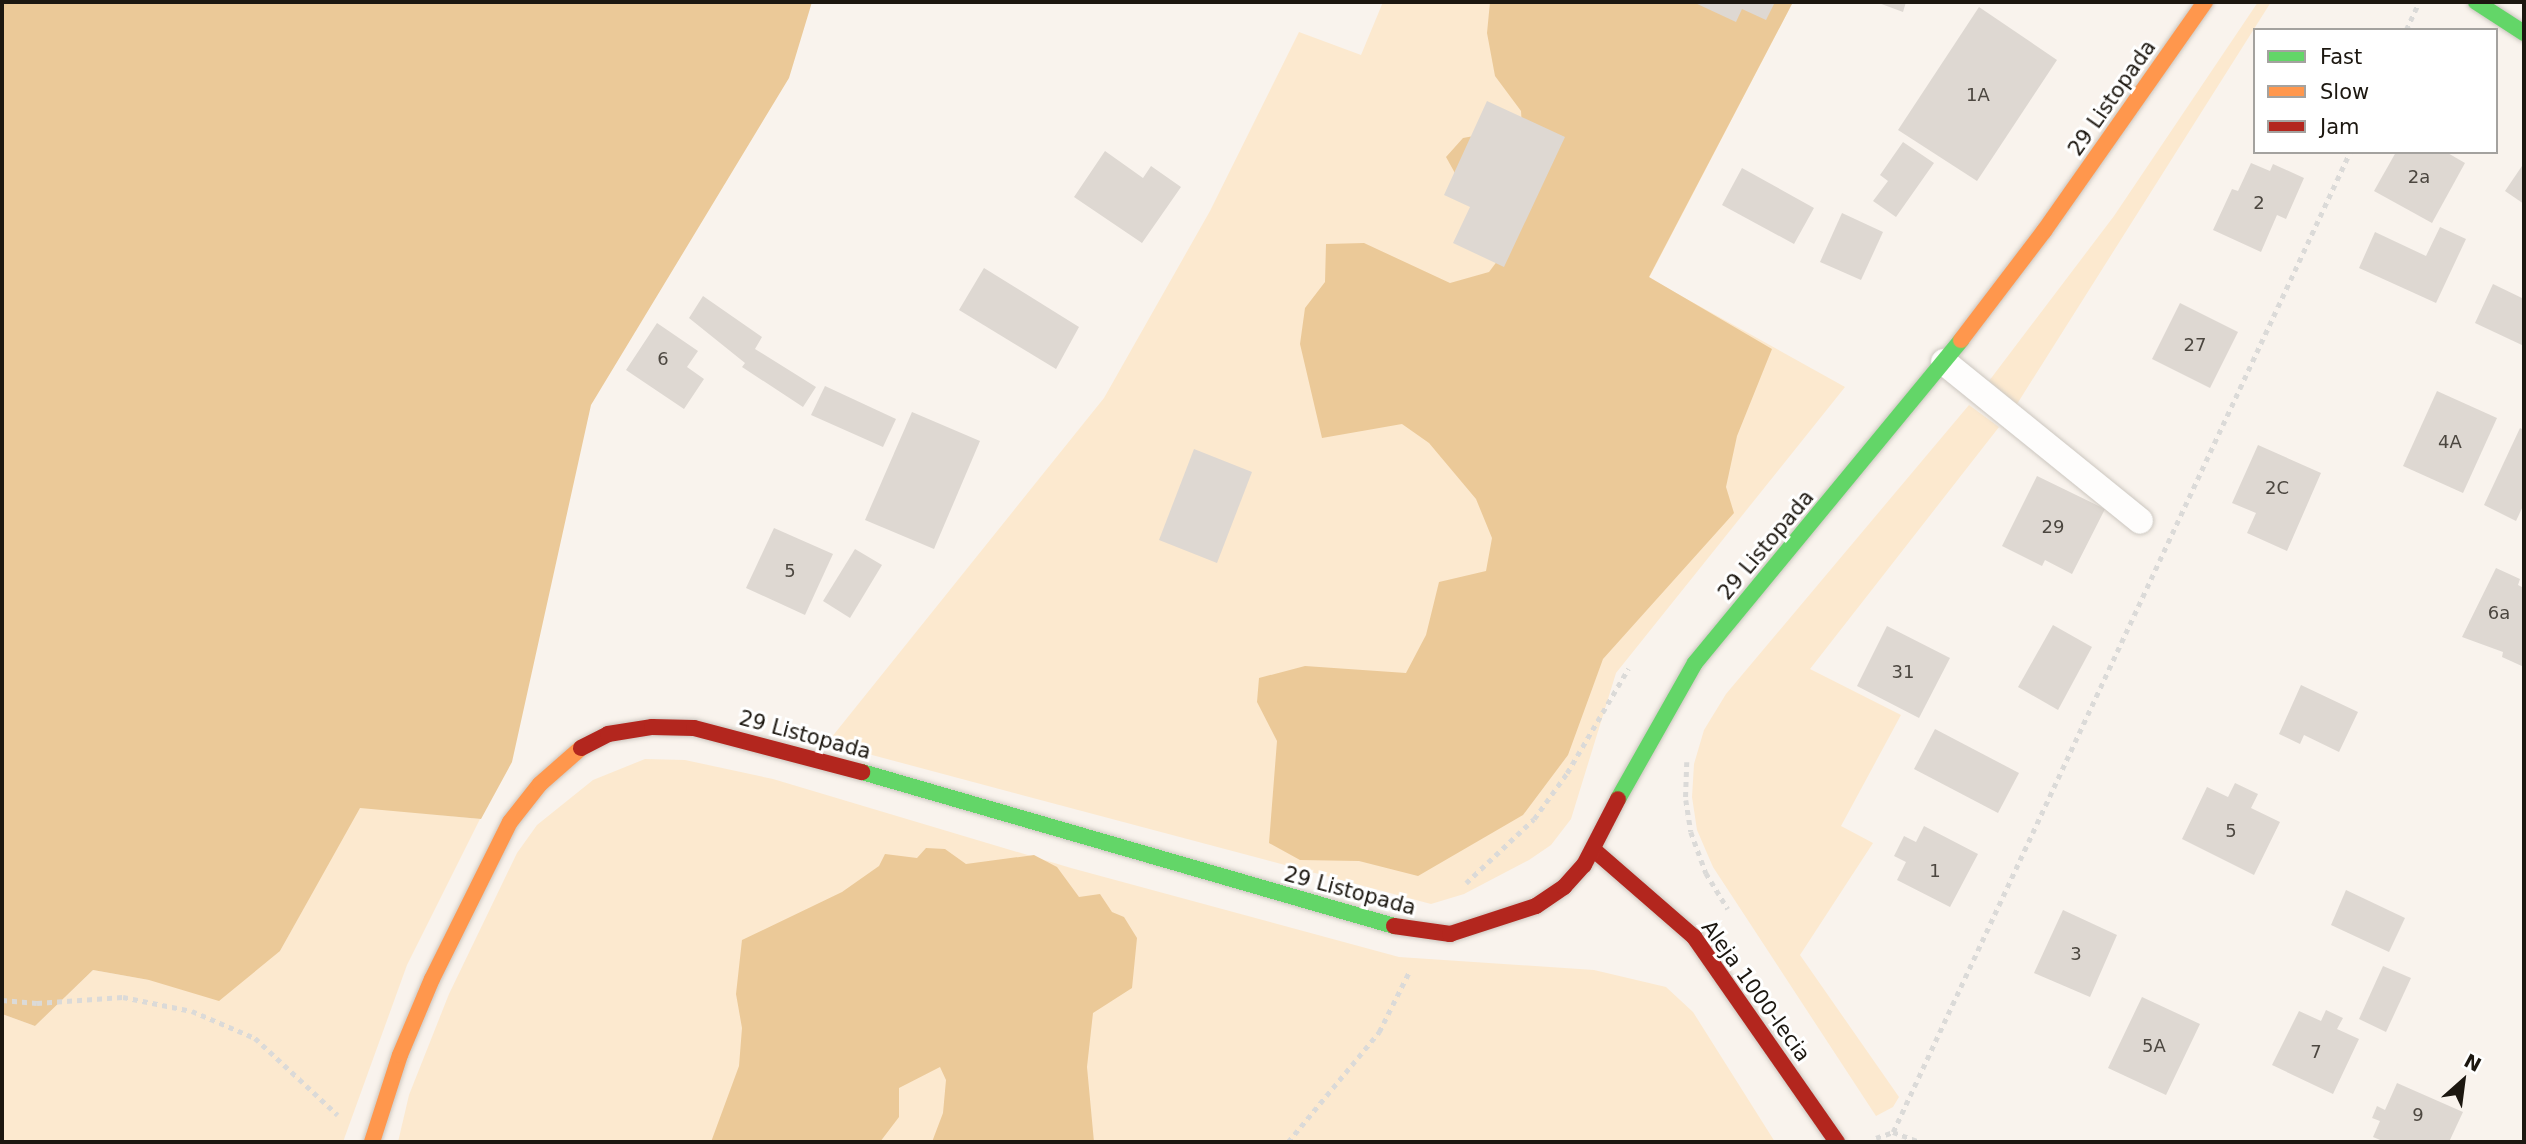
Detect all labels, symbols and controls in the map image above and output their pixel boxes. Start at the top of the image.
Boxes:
legend [2253,28,2498,154]
street label: 29 Listopada [2063,35,2161,161]
text: Fast [2320,45,2362,69]
text: Slow [2320,80,2369,104]
house number: 1A [1966,84,1990,106]
text: Jam [2320,115,2360,139]
house number: 2a [2408,166,2430,188]
house number: 2 [2253,192,2265,214]
house number: 27 [2184,334,2206,356]
house number: 6 [657,348,669,370]
house number: 4A [2438,431,2462,453]
house number: 2C [2265,477,2289,499]
street label: 29 Listopada [1713,485,1819,605]
house number: 29 [2042,516,2064,538]
house number: 5 [784,560,796,582]
house number: 6a [2488,602,2510,624]
house number: 31 [1892,661,1914,683]
street label: 29 Listopada [736,705,874,765]
house number: 5 [2225,820,2237,842]
house number: 1 [1929,860,1941,882]
street label: 29 Listopada [1281,861,1419,921]
street label: Aleja 1000-lecia [1696,915,1816,1067]
house number: 3 [2070,943,2082,965]
house number: 5A [2142,1035,2166,1057]
house number: 7 [2310,1041,2322,1063]
north arrow [2428,1046,2498,1116]
text: N [2461,1049,2485,1076]
house number: 9 [2412,1104,2424,1126]

